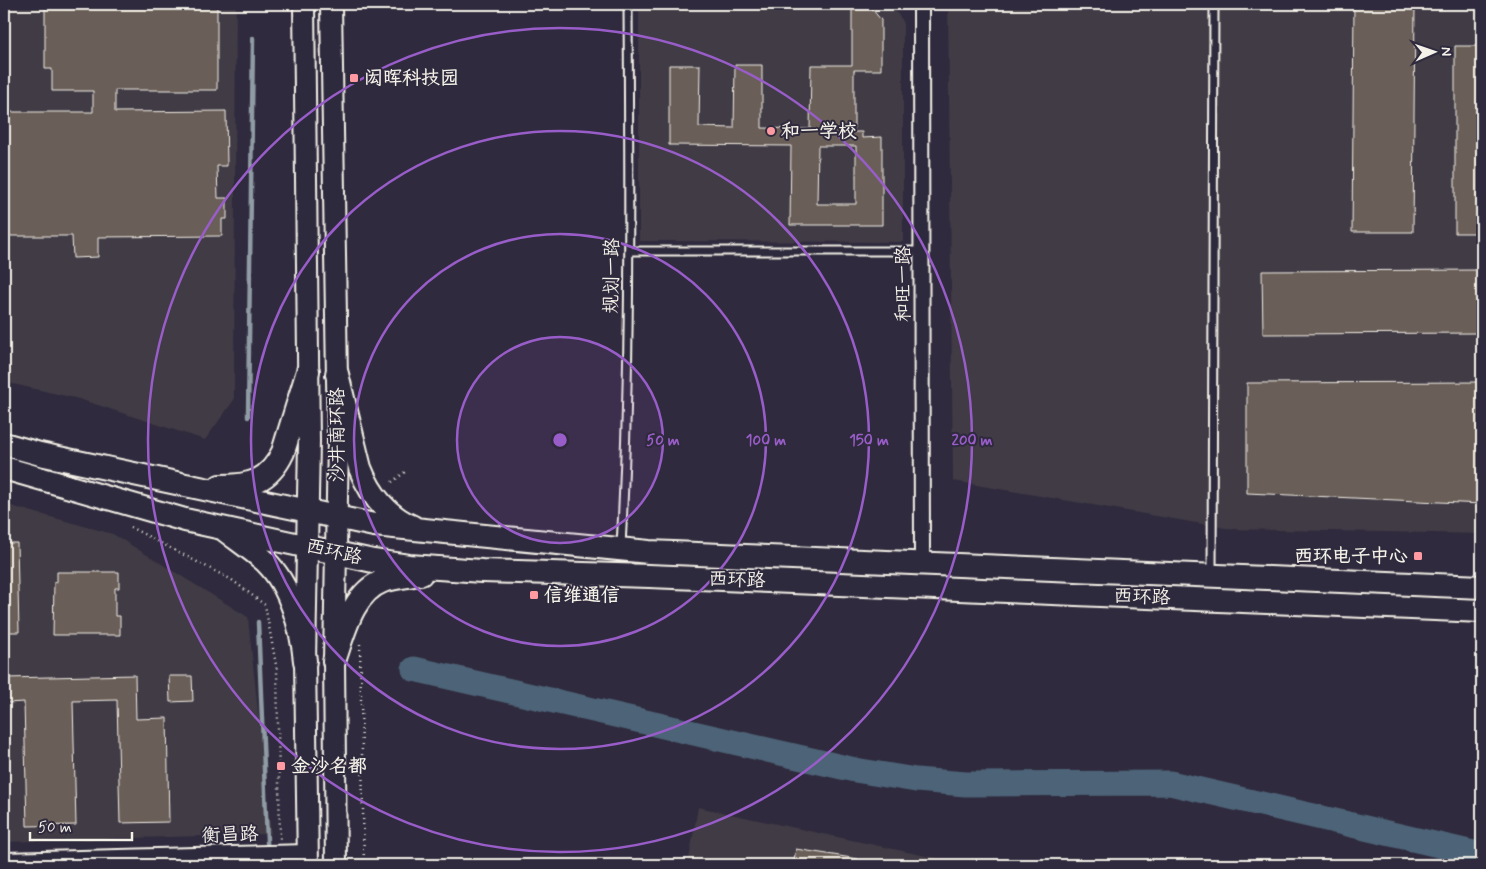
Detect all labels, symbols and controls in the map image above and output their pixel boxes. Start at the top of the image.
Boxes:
north arrow [1408,28,1458,78]
text: N [1437,47,1455,57]
place label: 闳晖科技园 [364,66,459,91]
marker: 闳晖科技园 [348,72,360,84]
place label: 和一学校 [781,119,857,144]
marker: 和一学校 [765,125,777,137]
street label: 规划一路 [599,238,625,314]
street label: 和旺一路 [891,246,916,322]
street label: 沙井南环路 [325,387,350,483]
centre of rings [551,431,569,449]
text: 50 m [646,431,680,451]
text: 100 m [746,431,786,451]
text: 150 m [849,431,889,451]
text: 200 m [952,431,993,451]
street label: 西环路 [303,533,365,571]
place label: 西环电子中心 [1294,544,1408,569]
marker: 西环电子中心 [1412,550,1424,562]
street label: 西环路 [708,567,766,593]
place label: 信维通信 [544,583,620,608]
street label: 西环路 [1113,584,1171,610]
marker: 信维通信 [528,589,540,601]
place label: 金沙名都 [291,754,367,779]
marker: 金沙名都 [275,760,287,772]
scale bar [30,809,132,841]
text: 50 m [38,818,72,838]
street label: 衡昌路 [201,822,259,848]

